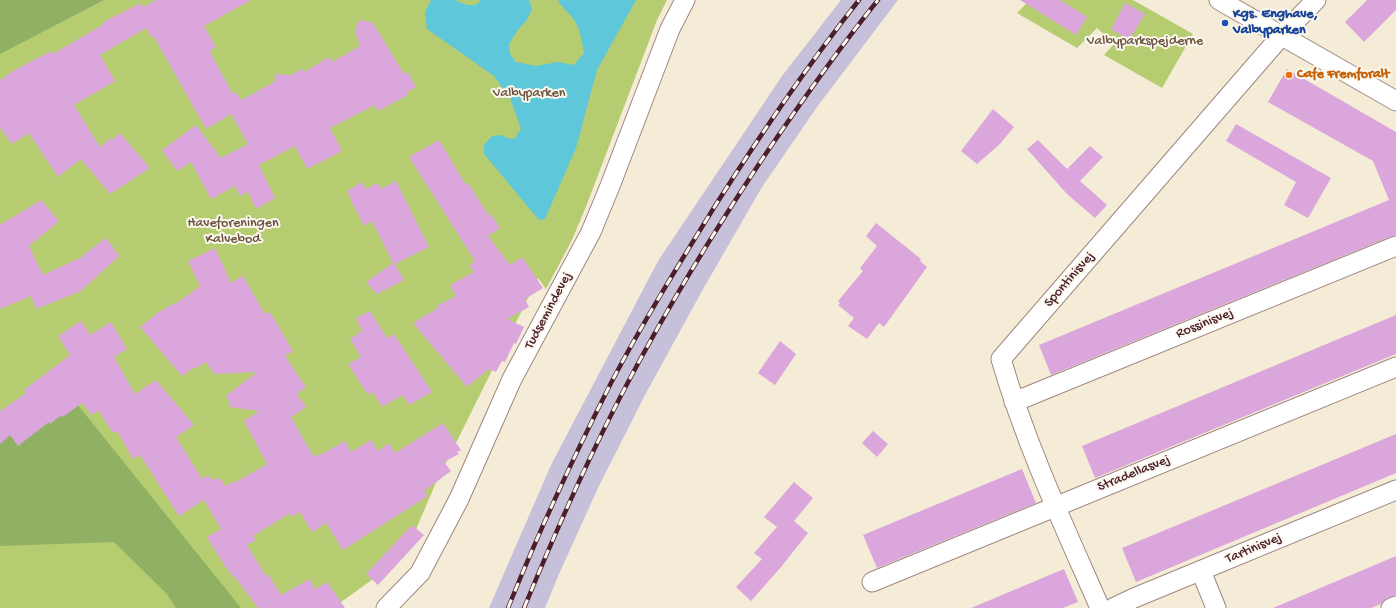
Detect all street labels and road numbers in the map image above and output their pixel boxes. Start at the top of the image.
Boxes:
street label: Spontinisvej [1041,249,1099,311]
street label: Tudsemindevej [522,270,576,352]
street label: Rossinisvej [1174,305,1236,343]
street label: Stradellasvej [1095,452,1173,496]
street label: Tartinisvej [1223,530,1285,568]

